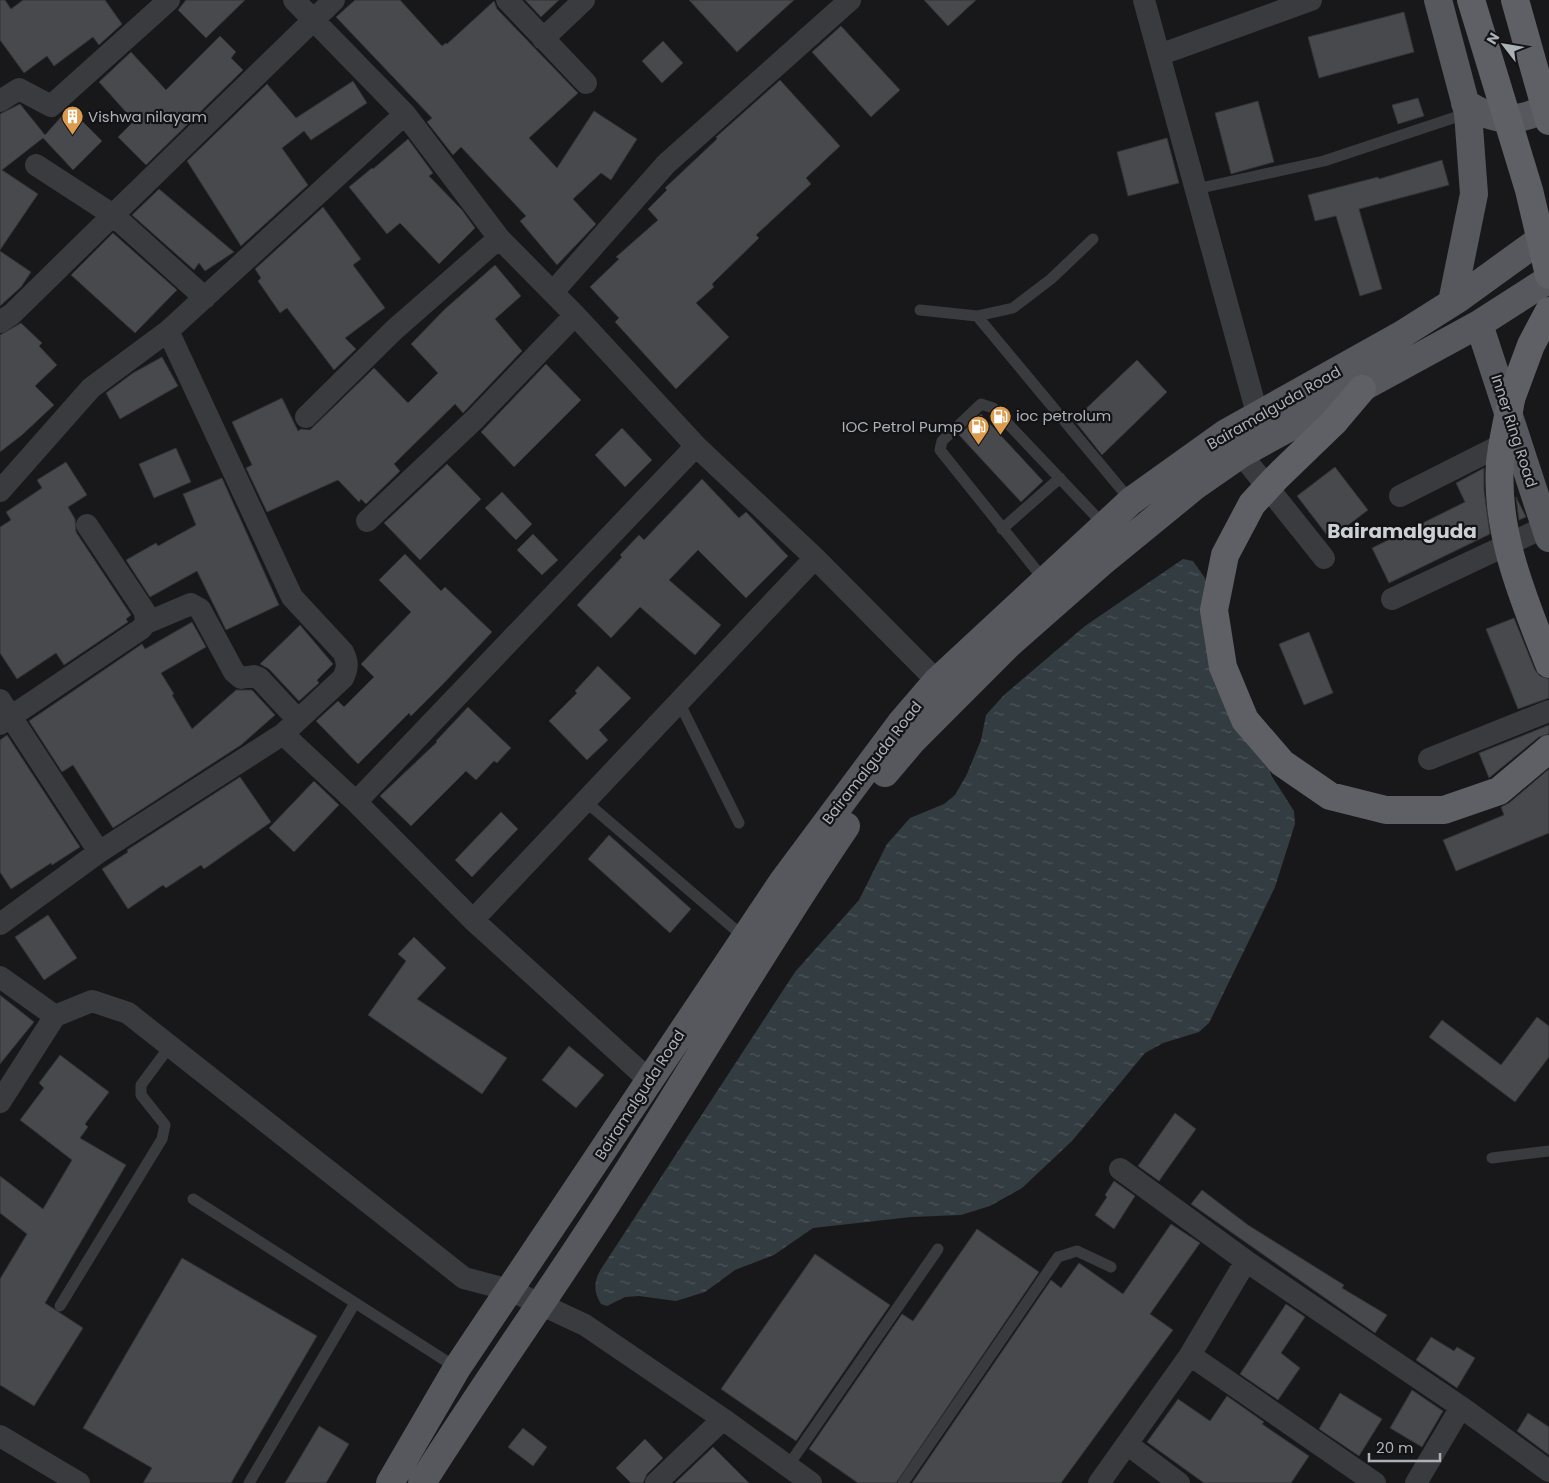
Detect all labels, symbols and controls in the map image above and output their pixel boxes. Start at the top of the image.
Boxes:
north arrow [1479,20,1529,70]
text: N [1482,29,1504,48]
building icon: Vishwa nilayam [60,105,84,136]
place label: Vishwa nilayam [88,106,207,127]
street label: Bairamalguda Road [1203,361,1344,454]
street label: Inner Ring Road [1486,372,1543,490]
fuel station icon: ioc petrolum [988,404,1012,435]
place label: ioc petrolum [1016,405,1111,426]
fuel station icon: IOC Petrol Pump [967,415,991,446]
place label: IOC Petrol Pump [842,416,963,437]
district label: Bairamalguda [1327,517,1477,545]
street label: Bairamalguda Road [817,697,926,829]
street label: Bairamalguda Road [590,1026,690,1164]
scale bar [1369,1430,1440,1462]
text: 20 m [1376,1437,1414,1458]

